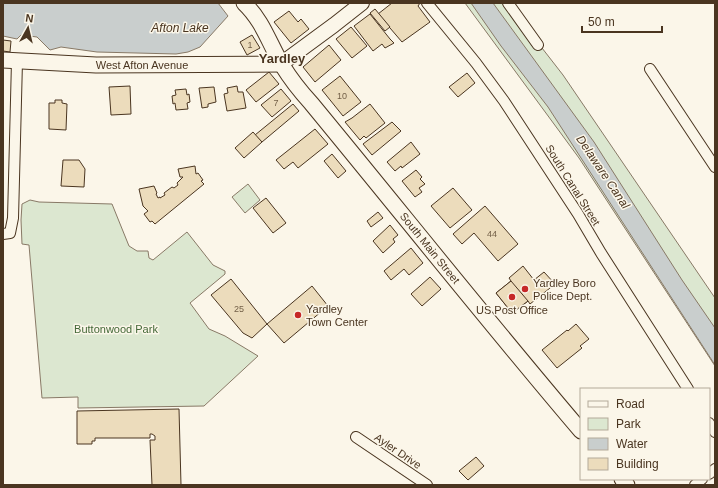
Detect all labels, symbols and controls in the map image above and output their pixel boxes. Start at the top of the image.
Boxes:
north arrow [8,8,48,48]
scale bar [582,8,662,34]
text: N [25,12,34,25]
text: 50 m [588,15,615,29]
water label: Afton Lake [150,21,209,35]
house number: 1 [247,40,253,50]
district label: Yardley [259,51,306,66]
street label: West Afton Avenue [96,59,188,71]
house number: 10 [337,91,347,101]
house number: 7 [273,98,279,108]
water label: Delaware Canal [573,133,633,212]
street label: South Canal Street [543,142,603,228]
street label: South Main Street [398,210,462,286]
house number: 44 [487,229,497,239]
place label: Yardley Boro Police Dept. [533,277,596,302]
marker: Yardley Boro Police Dept. [520,284,530,294]
marker: US Post Office [507,292,517,302]
place label: Yardley Town Center [306,303,368,328]
house number: 25 [234,304,244,314]
place label: US Post Office [476,304,548,316]
marker: Yardley Town Center [293,310,303,320]
park label: Buttonwood Park [74,323,158,335]
legend [580,388,710,480]
text: Road [616,397,645,411]
text: Park [616,417,642,431]
street label: Ayler Drive [372,431,424,471]
text: Water [616,437,648,451]
text: Building [616,457,659,471]

